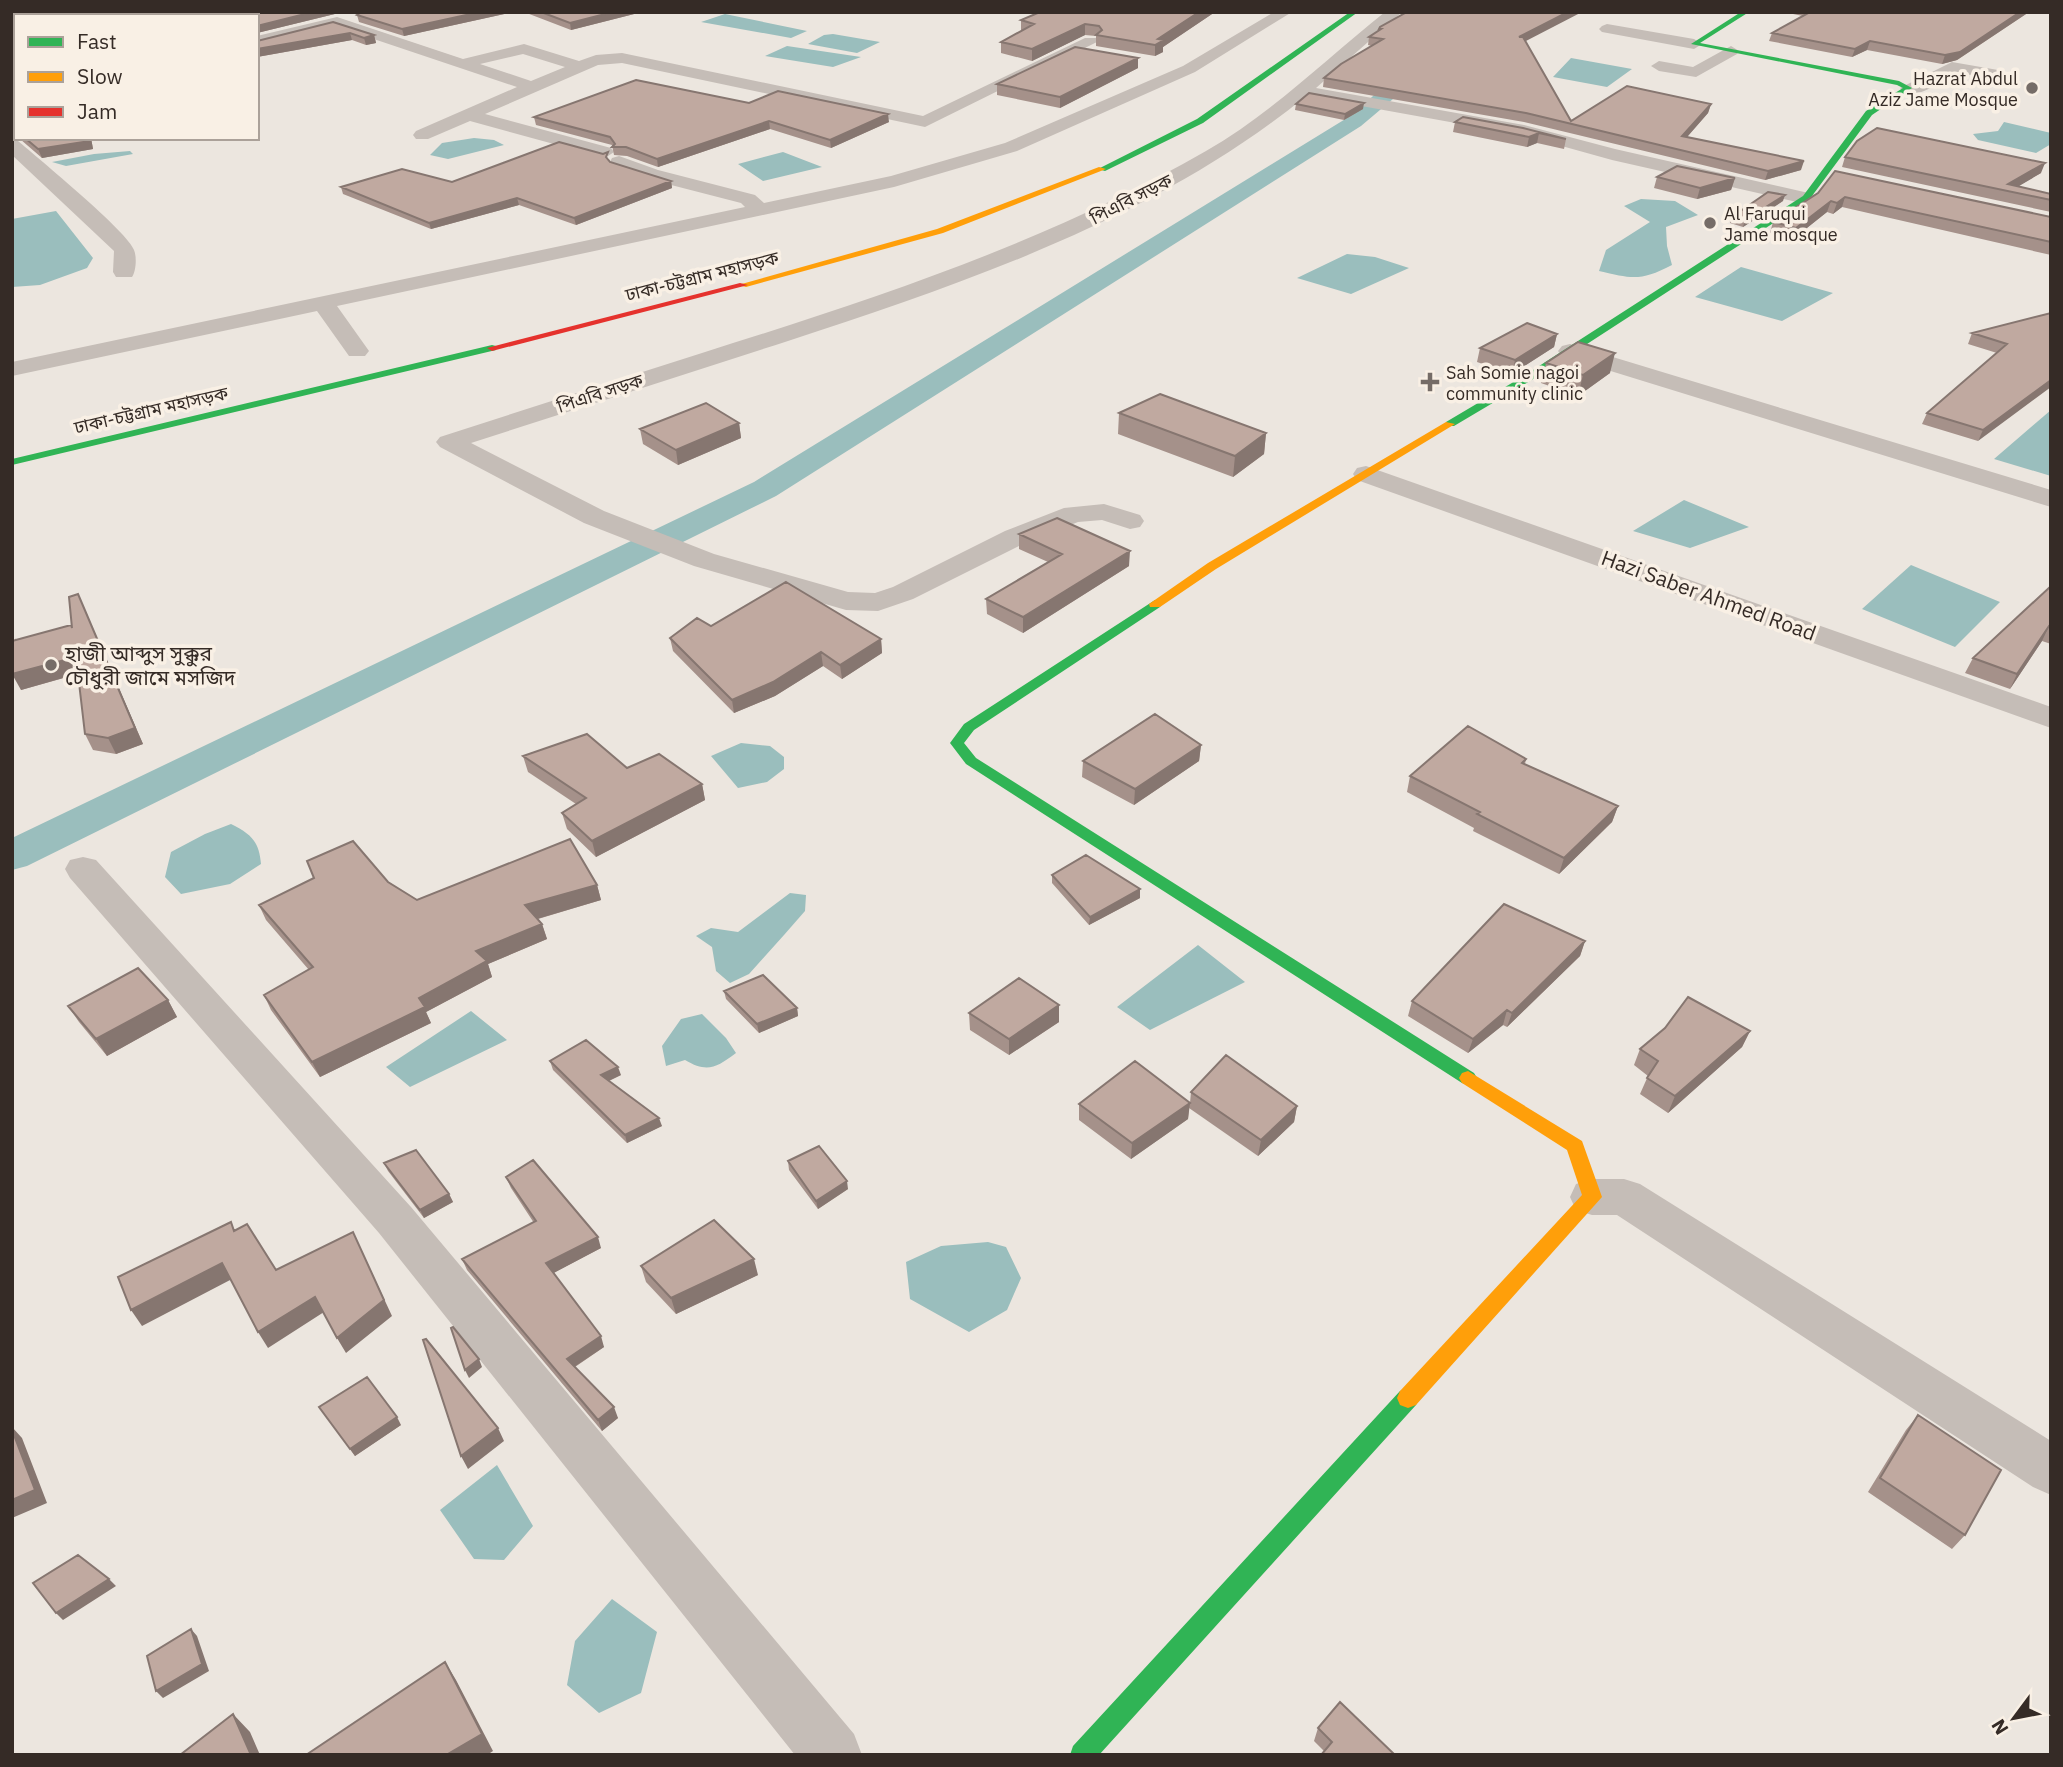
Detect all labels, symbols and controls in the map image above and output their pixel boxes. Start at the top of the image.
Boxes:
legend [14,14,259,140]
text: Fast [77,27,117,55]
text: Slow [77,62,123,90]
place label: Hazrat Abdul Aziz Jame Mosque [1868,67,2018,111]
marker: Hazrat Abdul Aziz Jame Mosque [2024,80,2040,96]
text: Jam [77,97,117,125]
street label: পিএবি সড়ক [1085,168,1176,230]
place label: Al Faruqui Jame mosque [1724,202,1838,246]
marker: Al Faruqui Jame mosque [1702,215,1718,231]
street label: ঢাকা-চট্টগ্রাম মহাসড়ক [622,246,782,306]
place label: Sah Somie nagoi community clinic [1446,361,1583,405]
street label: পিএবি সড়ক [553,368,646,418]
marker: Sah Somie nagoi community clinic [1420,372,1440,392]
street label: ঢাকা-চট্টগ্রাম মহাসড়ক [71,381,231,439]
street label: Hazi Saber Ahmed Road [1598,543,1820,647]
place label: হাজী আব্দুস সুক্কুর চৌধুরী জামে মসজিদ [64,639,236,691]
marker: হাজী আব্দুস সুক্কুর চৌধুরী জামে মসজিদ [43,657,59,673]
north arrow [1979,1683,2049,1753]
text: N [1986,1715,2013,1739]

